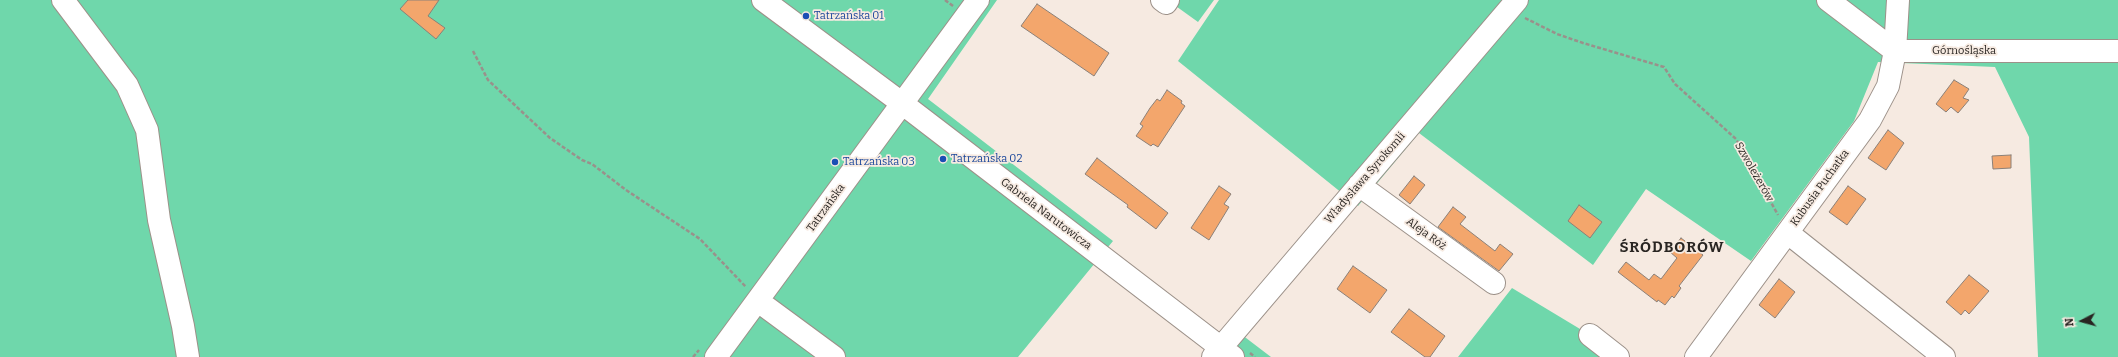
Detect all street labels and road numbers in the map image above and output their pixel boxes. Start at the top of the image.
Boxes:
street label: Górnośląska [1932,44,1996,58]
street label: Władysława Syrokomli [1322,130,1408,226]
street label: Szwoleżerów [1732,140,1776,204]
street label: Kubusia Puchatka [1788,147,1852,229]
street label: Gabriela Narutowicza [998,175,1094,253]
street label: Tatrzańska [804,181,848,235]
street label: Aleja Róż [1403,215,1449,253]

